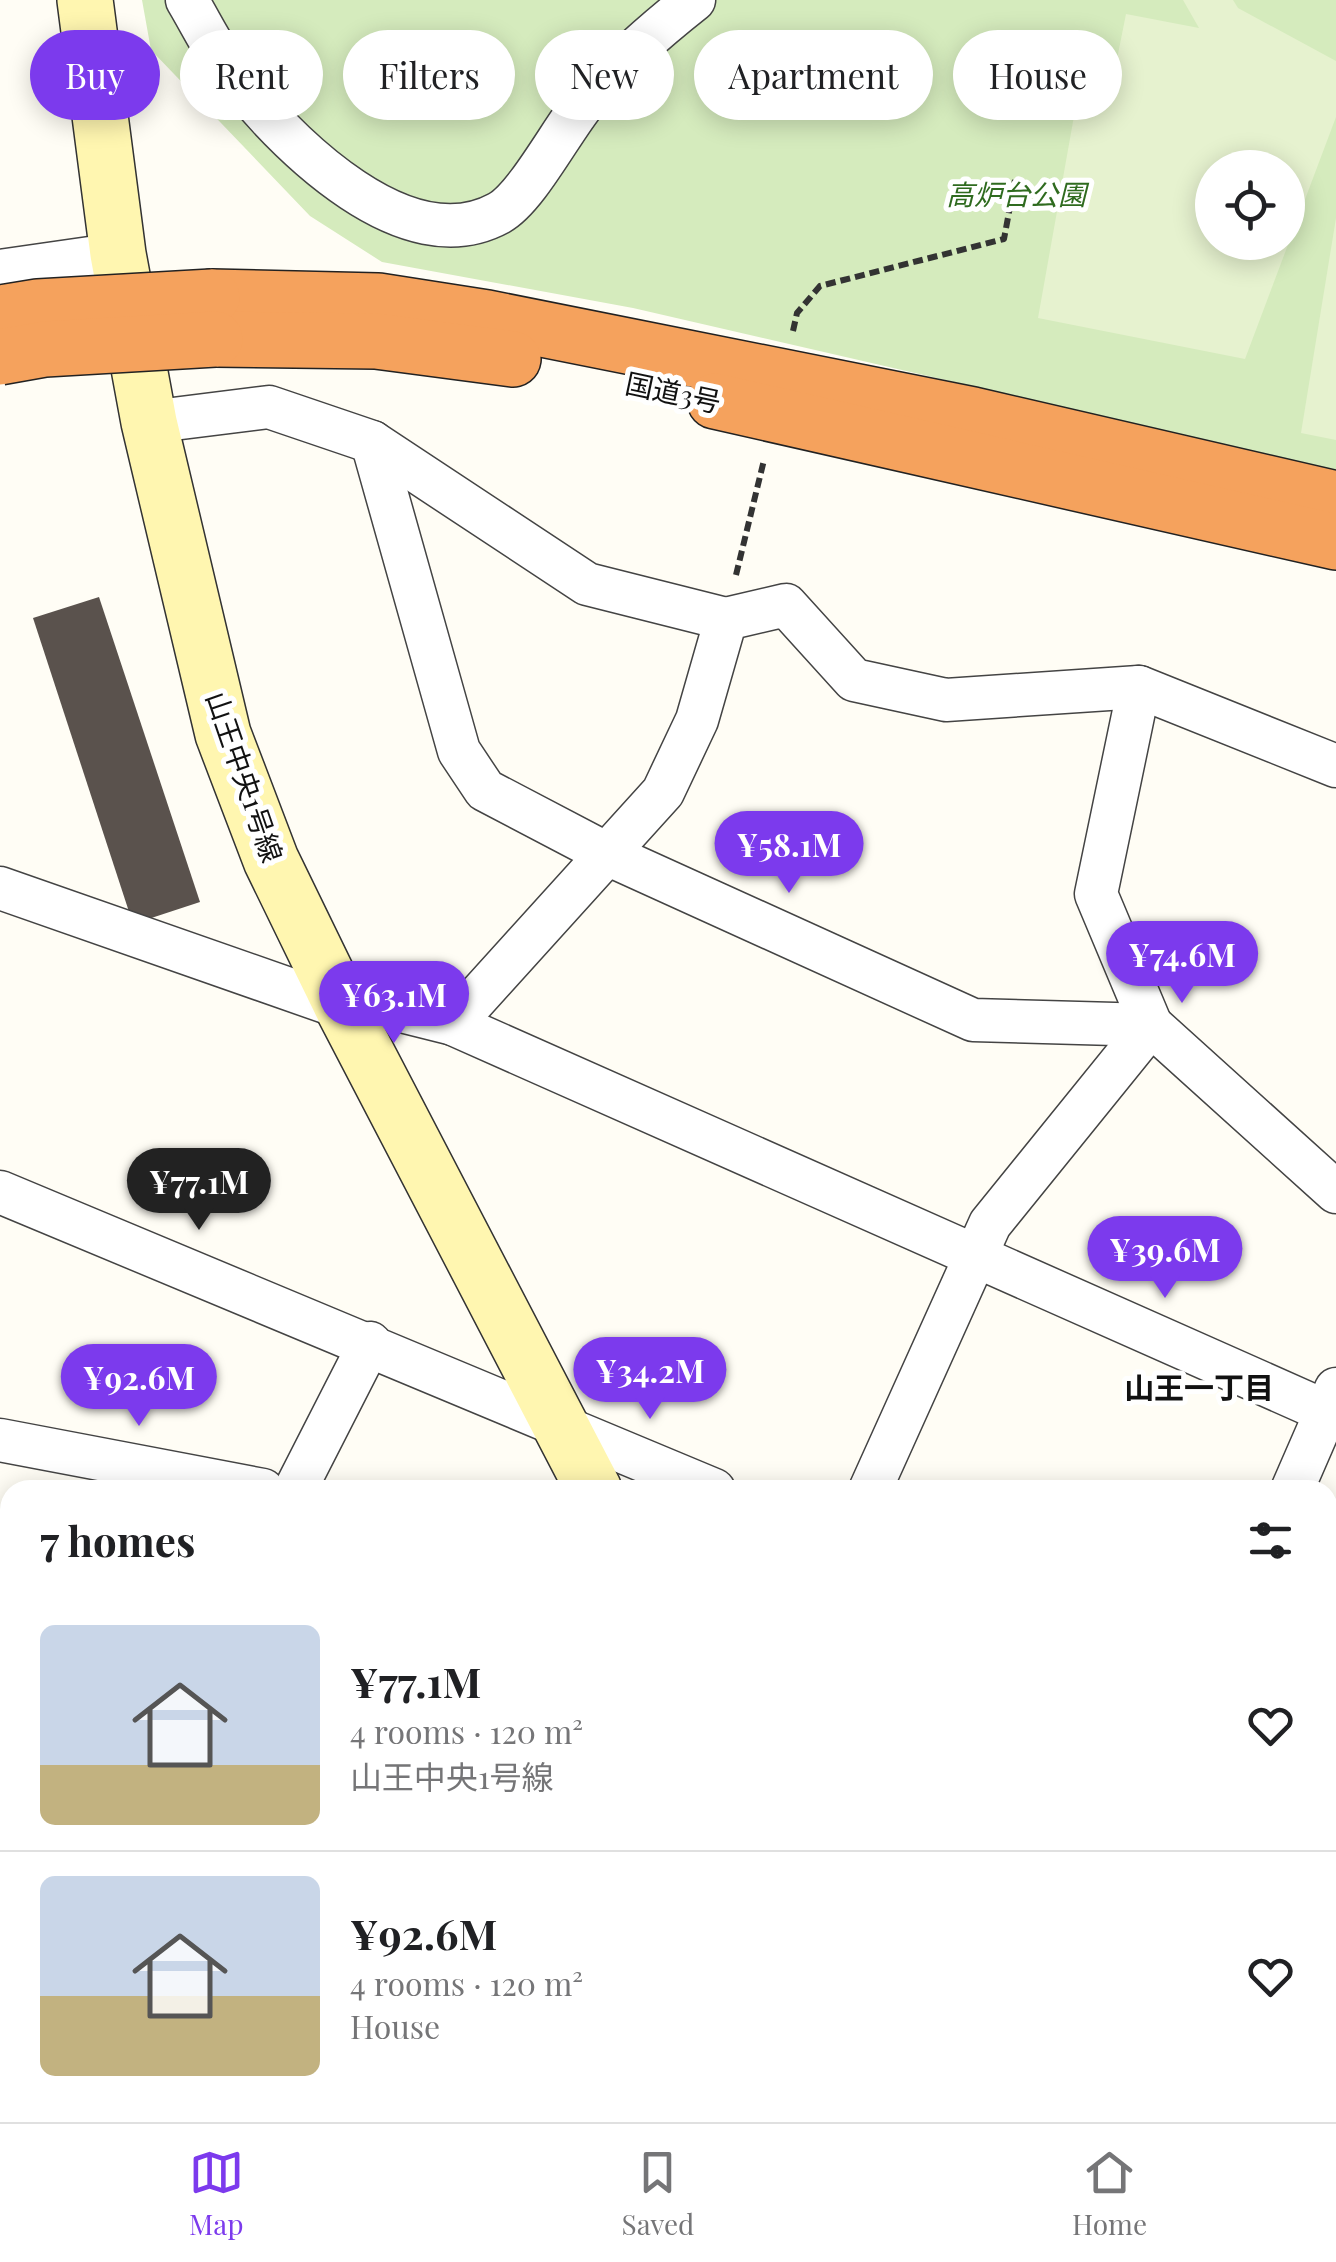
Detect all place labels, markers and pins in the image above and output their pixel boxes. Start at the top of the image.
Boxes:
pin: ¥58.1M [708,811,870,896]
pin: ¥74.6M [1101,921,1263,1006]
pin: ¥63.1M [313,961,475,1046]
pin: ¥77.1M [118,1148,280,1233]
pin: ¥39.6M [1084,1216,1246,1301]
pin: ¥34.2M [569,1337,731,1422]
pin: ¥92.6M [58,1344,220,1429]

